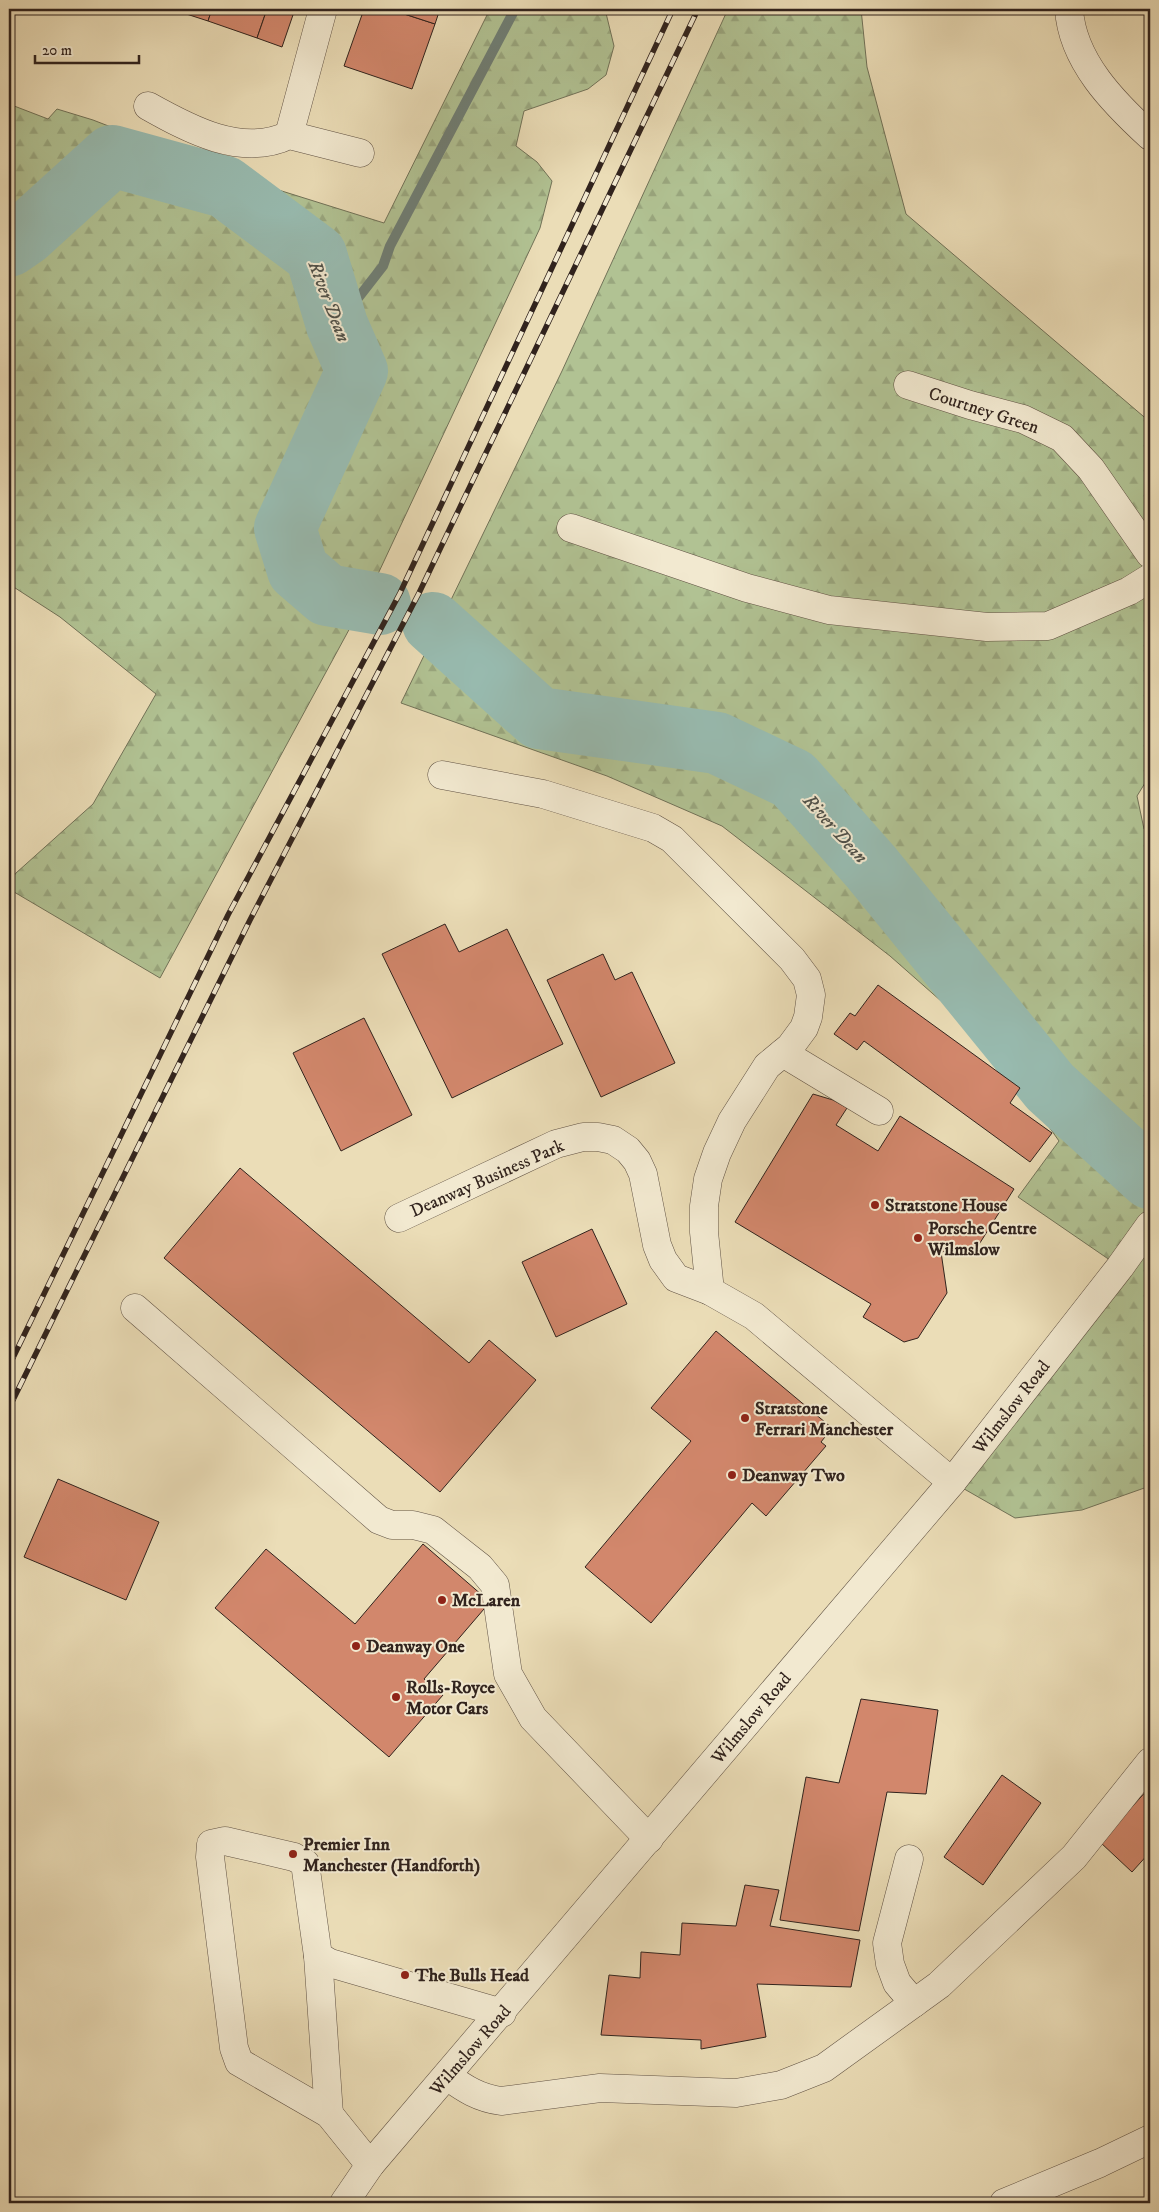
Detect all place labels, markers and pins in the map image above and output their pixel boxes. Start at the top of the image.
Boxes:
place label: Stratstone House [885,1195,1008,1217]
marker: Stratstone House [869,1199,881,1211]
place label: Porsche Centre Wilmslow [927,1218,1037,1261]
marker: Porsche Centre Wilmslow [912,1232,924,1244]
place label: Stratstone Ferrari Manchester [755,1398,894,1441]
marker: Stratstone Ferrari Manchester [739,1412,751,1424]
place label: Deanway Two [742,1465,845,1487]
marker: Deanway Two [726,1469,738,1481]
place label: McLaren [452,1590,521,1612]
marker: McLaren [436,1594,448,1606]
place label: Deanway One [366,1636,465,1658]
marker: Deanway One [350,1640,362,1652]
place label: Rolls-Royce Motor Cars [406,1677,496,1720]
marker: Rolls-Royce Motor Cars [390,1691,402,1703]
place label: Premier Inn Manchester (Handforth) [303,1834,480,1877]
marker: Premier Inn Manchester (Handforth) [287,1848,299,1860]
place label: The Bulls Head [414,1965,530,1987]
marker: The Bulls Head [399,1969,411,1981]

